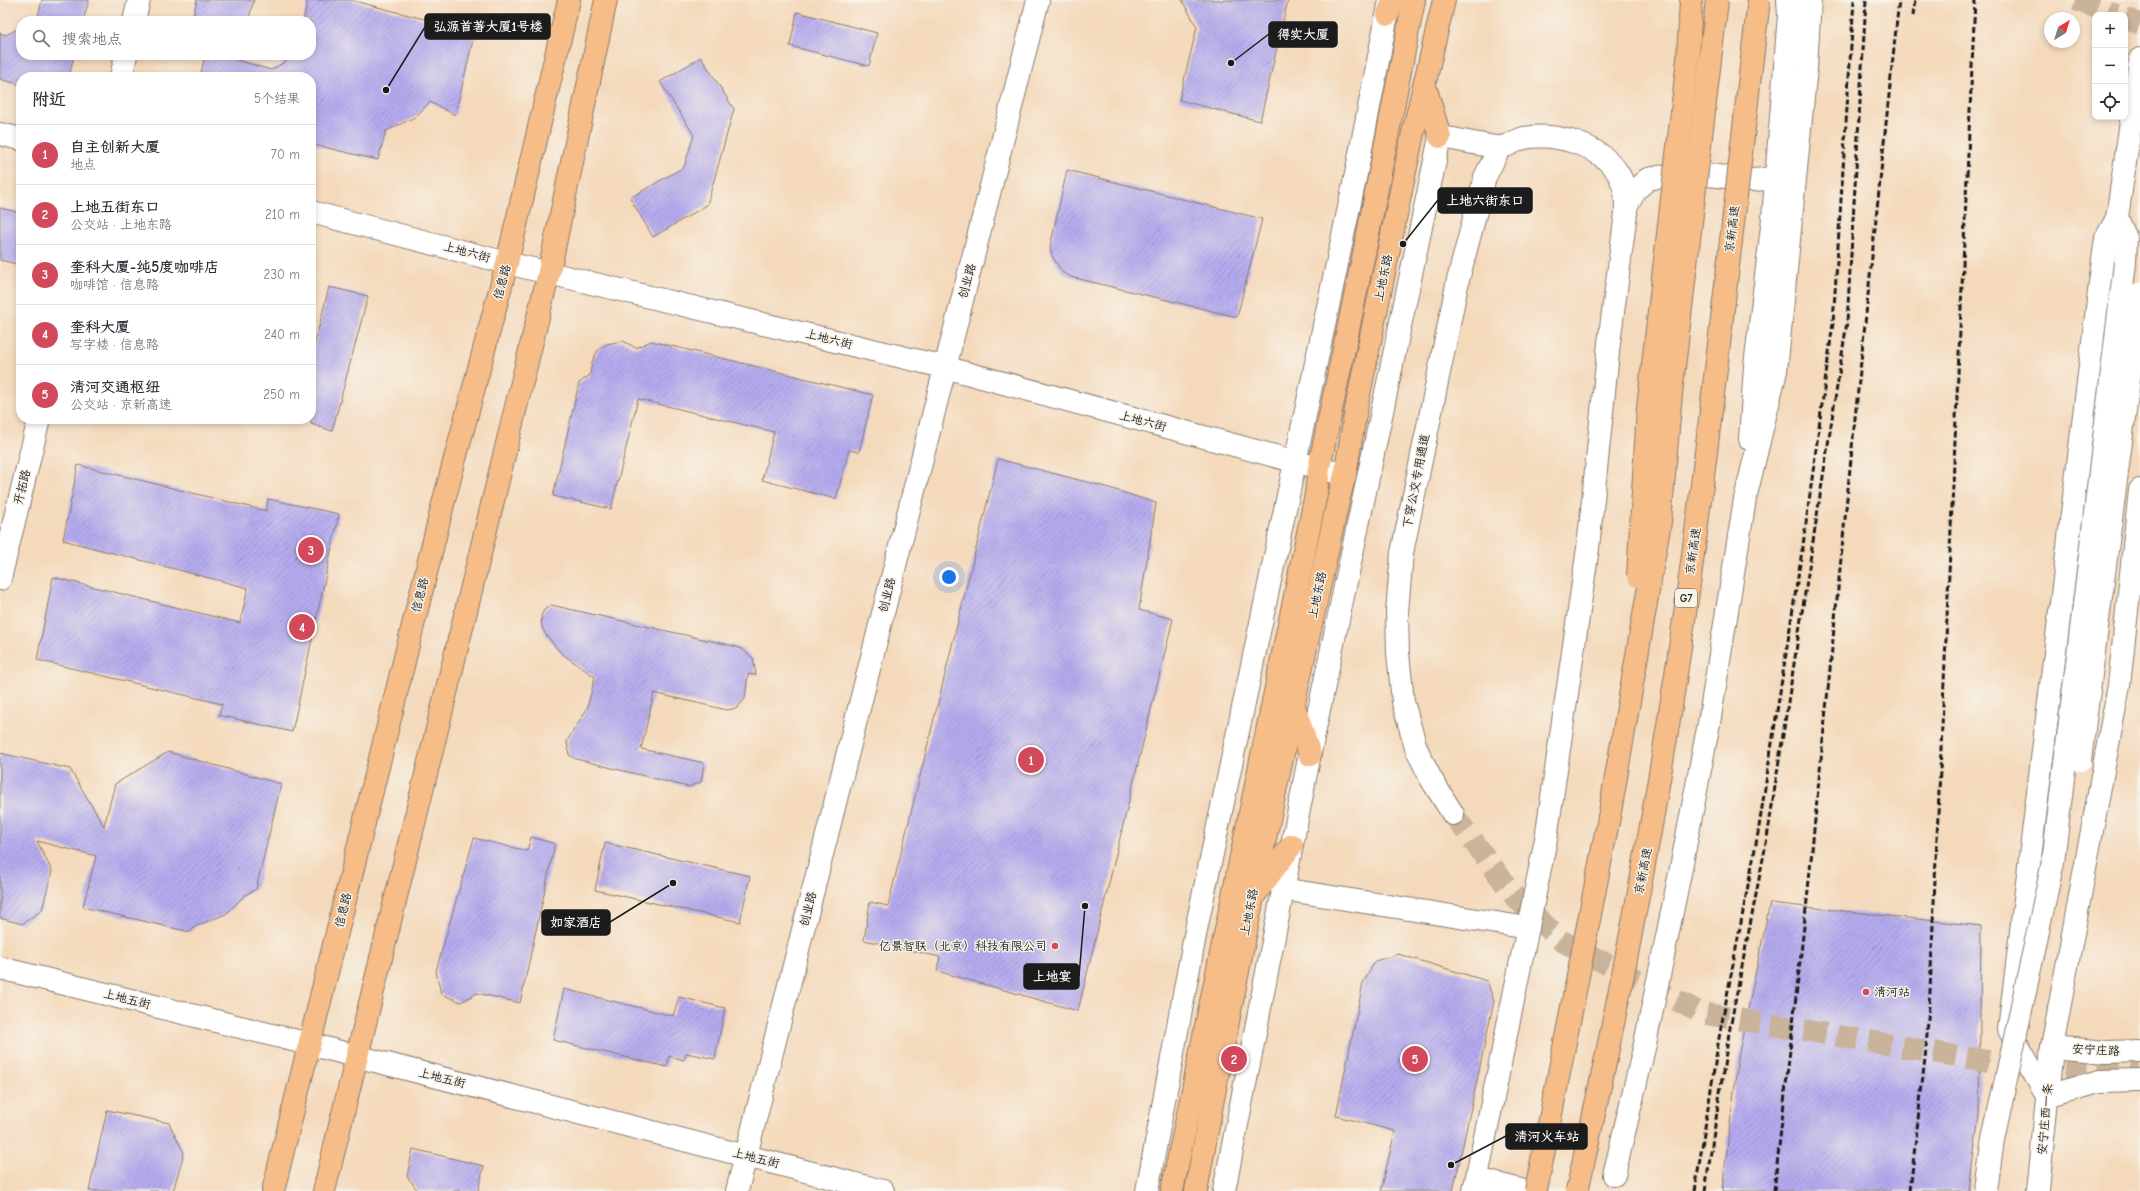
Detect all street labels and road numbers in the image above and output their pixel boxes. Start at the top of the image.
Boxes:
street label: 京新高速 [1722,204,1742,254]
street label: 上地六街 [442,239,492,265]
street label: 上地东路 [1371,253,1395,303]
street label: 创业路 [956,262,978,300]
street label: 信息路 [491,263,513,301]
street label: 上地六街 [804,326,854,352]
street label: 上地六街 [1118,408,1168,434]
street label: 下穿公交专用通道 [1400,433,1432,529]
street label: 开拓路 [11,468,33,506]
street label: 京新高速 [1683,526,1703,576]
street label: 上地东路 [1305,570,1329,620]
street label: 信息路 [409,576,431,614]
street label: 创业路 [876,576,898,614]
road number: G7 [1675,589,1697,607]
street label: 京新高速 [1632,846,1654,896]
street label: 上地东路 [1238,887,1260,937]
street label: 创业路 [797,890,819,928]
street label: 信息路 [332,891,354,929]
street label: 上地五街 [102,986,152,1012]
street label: 安宁庄路 [2072,1042,2120,1058]
street label: 上地五街 [417,1065,467,1091]
street label: 安宁庄西一条 [2035,1083,2055,1155]
street label: 上地五街 [731,1145,781,1171]

